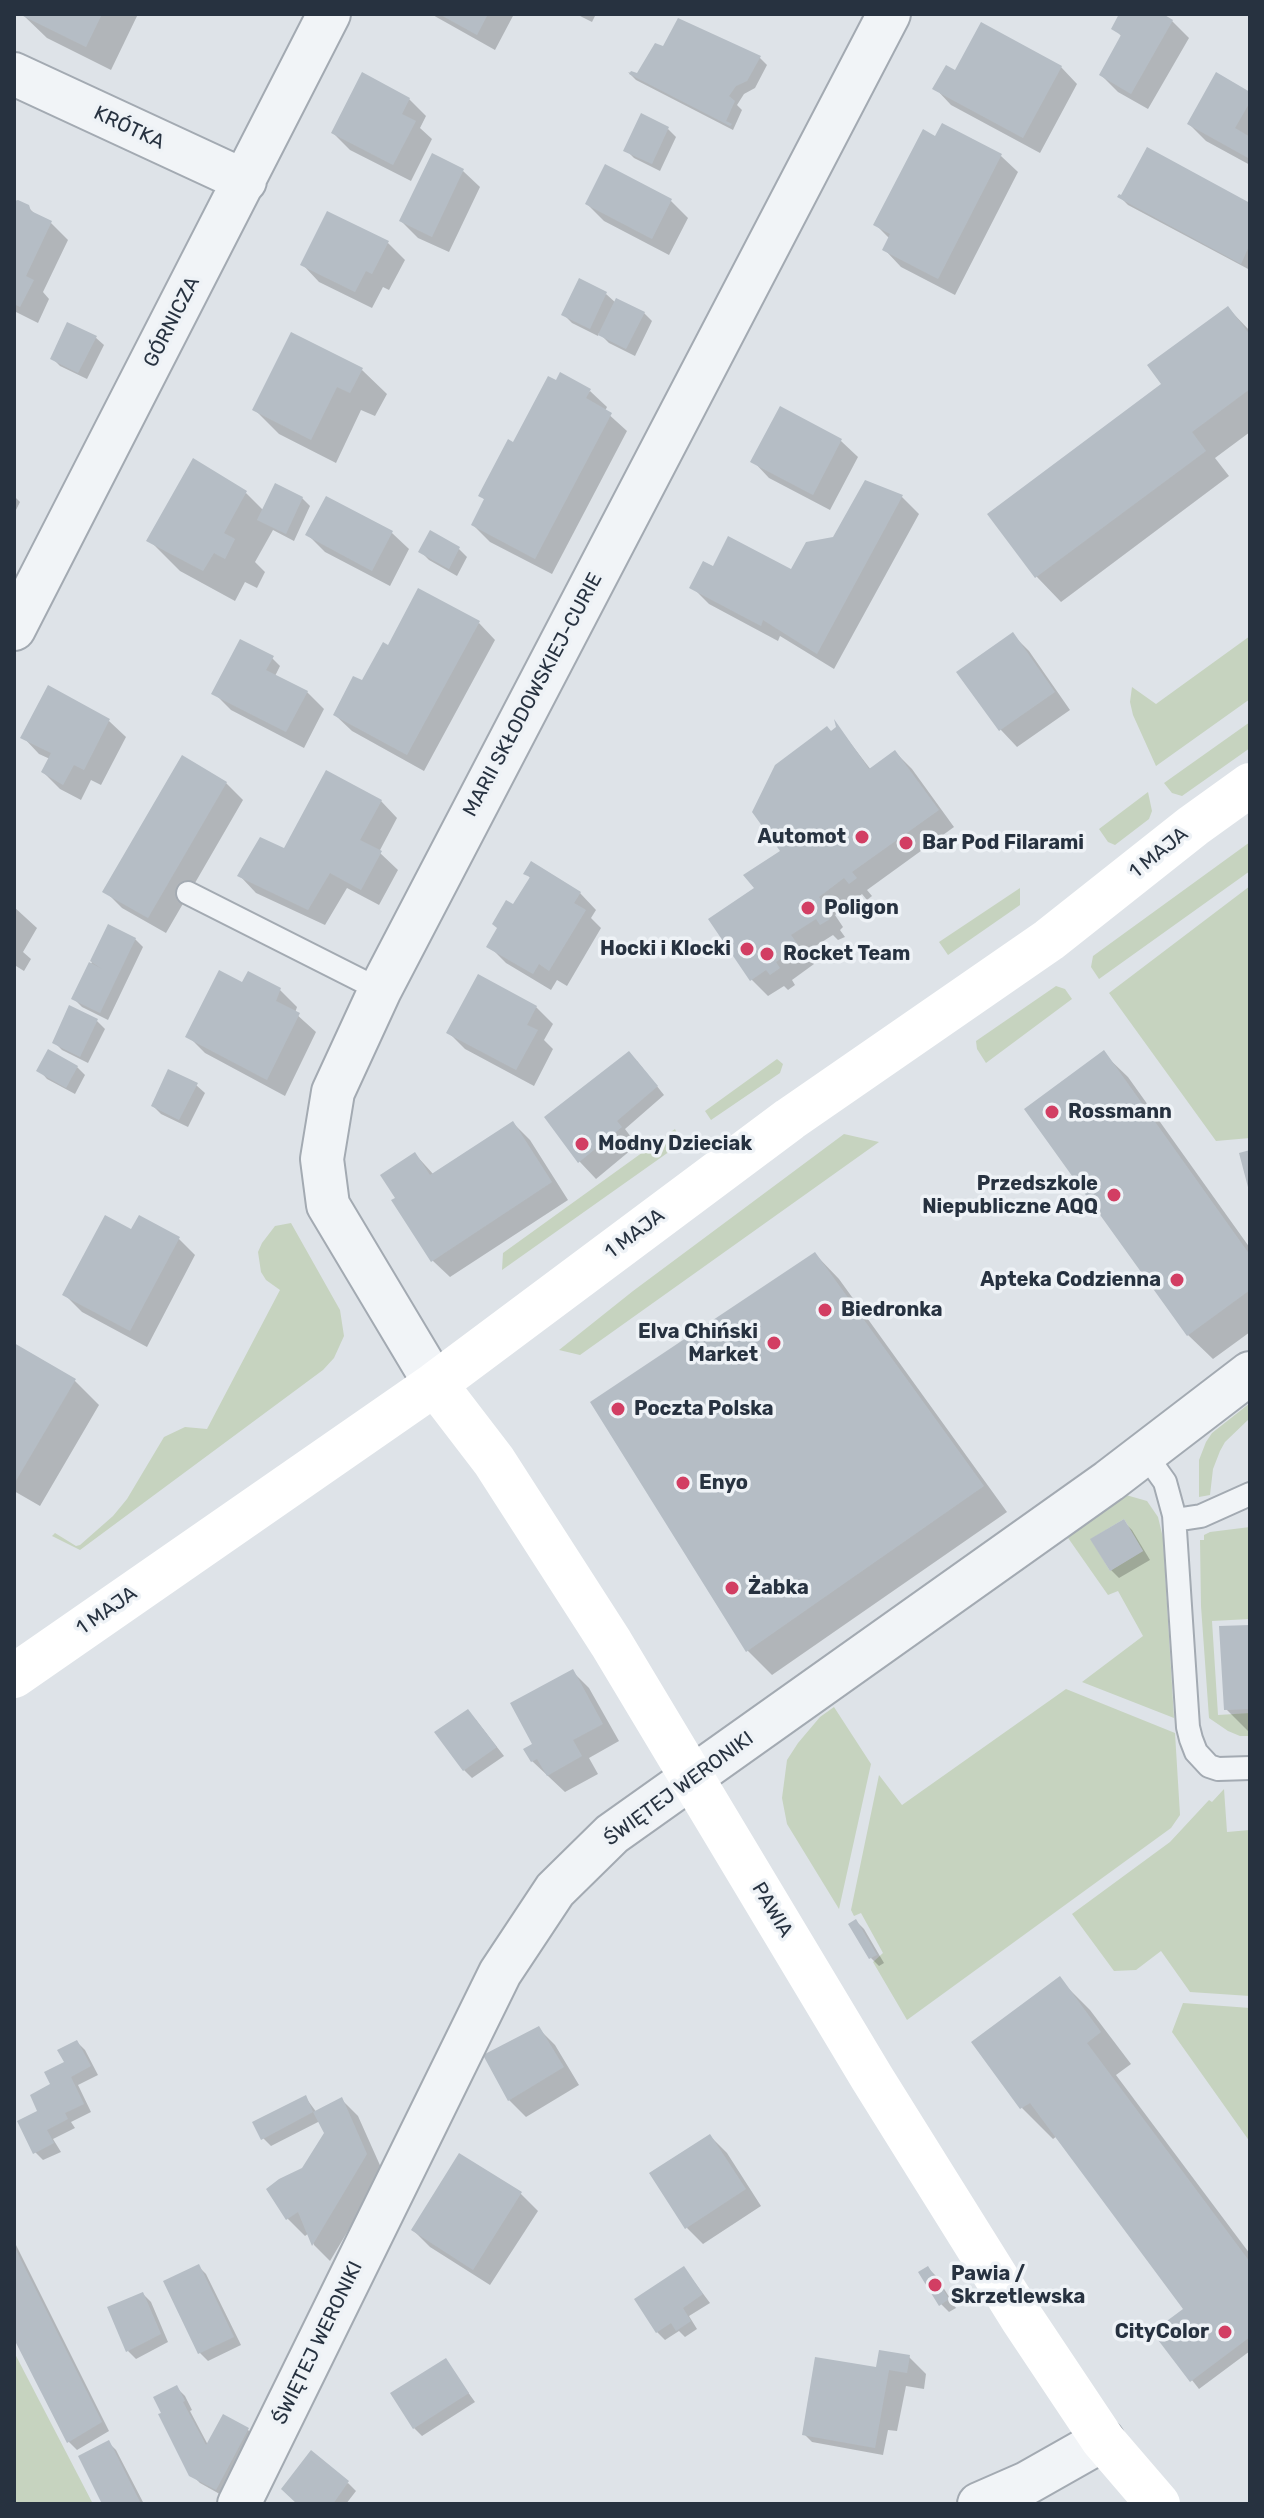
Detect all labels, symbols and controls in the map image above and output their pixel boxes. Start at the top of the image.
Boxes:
street label: KRÓTKA [90,101,168,155]
street label: GÓRNICZA [139,273,205,371]
street label: MARII SKŁODOWSKIEJ-CURIE [458,569,608,821]
street label: 1 MAJA [1125,822,1193,884]
place label: Automot [758,825,846,849]
marker: Automot [853,828,871,846]
place label: Bar Pod Filarami [922,831,1084,855]
marker: Bar Pod Filarami [897,834,915,852]
place label: Poligon [824,896,899,920]
marker: Poligon [799,899,817,917]
place label: Hocki i Klocki [600,937,731,961]
marker: Hocki i Klocki [738,940,756,958]
place label: Rocket Team [783,942,910,966]
marker: Rocket Team [758,945,776,963]
place label: Rossmann [1068,1100,1172,1124]
marker: Rossmann [1043,1103,1061,1121]
place label: Modny Dzieciak [598,1132,752,1156]
marker: Modny Dzieciak [573,1135,591,1153]
place label: Przedszkole Niepubliczne AQQ [922,1172,1098,1219]
marker: Przedszkole Niepubliczne AQQ [1105,1186,1123,1204]
street label: 1 MAJA [600,1204,670,1264]
place label: Apteka Codzienna [980,1268,1161,1292]
marker: Apteka Codzienna [1168,1271,1186,1289]
place label: Biedronka [841,1298,943,1322]
marker: Biedronka [816,1301,834,1319]
place label: Elva Chiński Market [638,1320,758,1367]
marker: Elva Chiński Market [765,1334,783,1352]
place label: Poczta Polska [634,1397,774,1421]
marker: Poczta Polska [609,1400,627,1418]
place label: Enyo [699,1471,748,1495]
marker: Enyo [674,1474,692,1492]
place label: Żabka [748,1576,809,1600]
marker: Żabka [723,1579,741,1597]
street label: 1 MAJA [72,1582,142,1640]
street label: ŚWIĘTEJ WERONIKI [600,1727,758,1851]
street label: PAWIA [746,1878,798,1942]
street label: ŚWIĘTEJ WERONIKI [268,2257,368,2429]
place label: Pawia / Skrzetlewska [951,2262,1085,2309]
marker: Pawia / Skrzetlewska [926,2276,944,2294]
place label: CityColor [1115,2320,1209,2344]
marker: CityColor [1216,2323,1234,2341]

